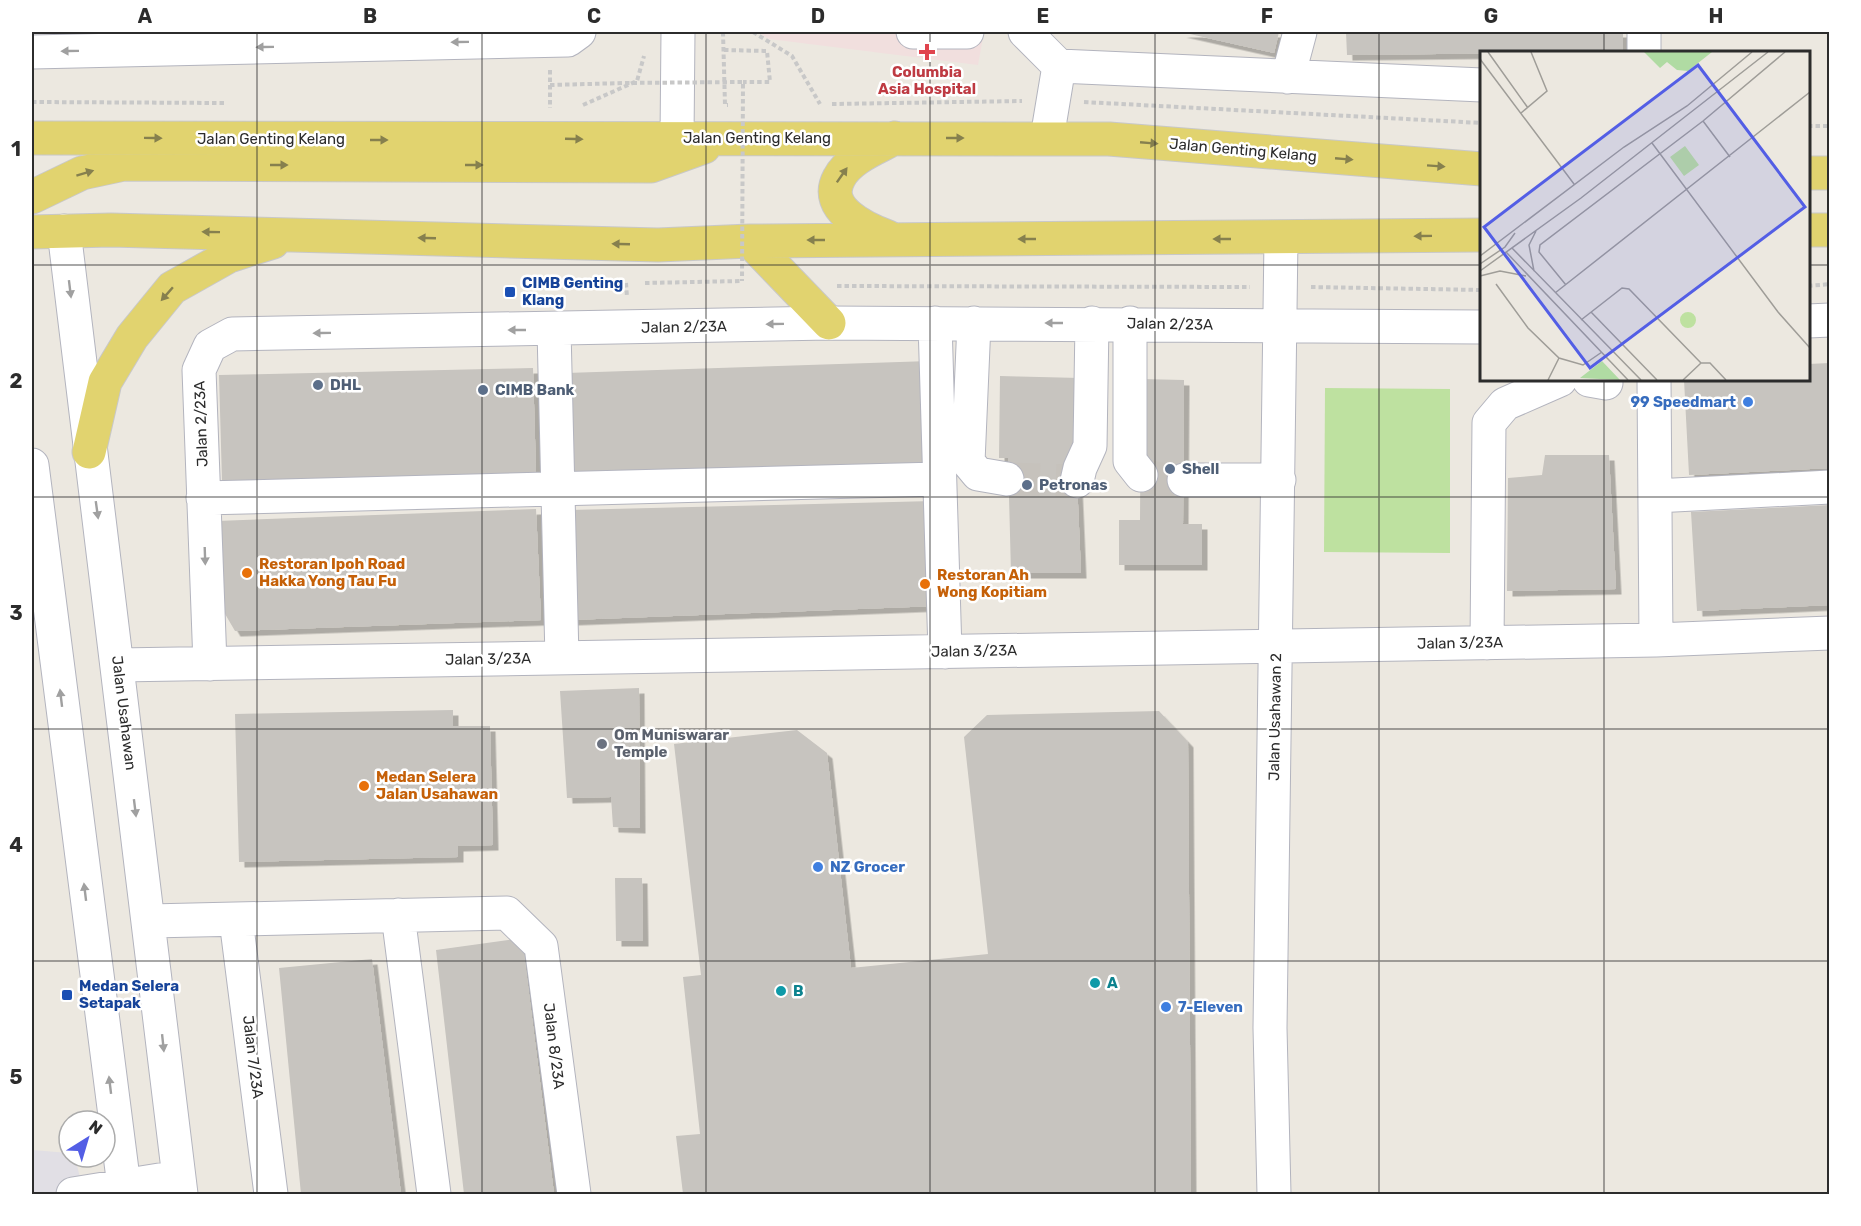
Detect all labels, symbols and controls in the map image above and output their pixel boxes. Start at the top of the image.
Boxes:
text: A [138,4,153,28]
text: B [363,4,377,28]
text: C [587,4,601,28]
text: D [811,4,825,28]
text: E [1037,4,1049,28]
text: F [1261,4,1273,28]
text: G [1484,4,1498,28]
text: H [1709,4,1723,28]
one-way arrow [451,38,470,47]
one-way arrow [256,42,275,52]
marker: Columbia Asia Hospital [918,43,936,61]
one-way arrow [61,47,80,56]
inset map [1480,51,1810,381]
place label: Columbia Asia Hospital [878,63,976,98]
street label: Jalan Genting Kelang [683,129,831,147]
street label: Jalan Genting Kelang [197,130,345,148]
one-way arrow [143,133,162,143]
one-way arrow [945,133,964,142]
one-way arrow [370,135,389,144]
one-way arrow [565,135,584,144]
street label: Jalan Genting Kelang [1168,135,1318,165]
text: 1 [11,137,21,161]
one-way arrow [1140,138,1159,147]
one-way arrow [1334,154,1353,164]
one-way arrow [270,160,289,170]
one-way arrow [465,160,484,170]
one-way arrow [1427,161,1446,171]
one-way arrow [837,167,848,184]
one-way arrow [76,168,94,177]
one-way arrow [201,228,220,237]
one-way arrow [1414,231,1433,241]
one-way arrow [417,234,436,243]
one-way arrow [1018,234,1037,244]
one-way arrow [1213,234,1232,244]
one-way arrow [807,235,826,245]
one-way arrow [612,239,631,249]
place label: CIMB Genting Klang [522,274,623,309]
one-way arrow [66,280,75,299]
marker: CIMB Genting Klang [503,285,517,299]
one-way arrow [161,286,174,301]
street label: Jalan 2/23A [1127,314,1213,334]
street label: Jalan 2/23A [641,317,727,337]
one-way arrow [1044,318,1063,328]
one-way arrow [765,320,784,329]
one-way arrow [507,325,526,335]
one-way arrow [312,328,331,337]
text: 2 [10,369,23,393]
place label: DHL [330,376,361,394]
marker: DHL [311,378,325,392]
street label: Jalan 2/23A [191,381,211,467]
place label: CIMB Bank [495,381,575,399]
marker: CIMB Bank [476,383,490,397]
place label: 99 Speedmart [1630,393,1736,411]
marker: 99 Speedmart [1741,395,1755,409]
place label: Shell [1182,460,1219,478]
marker: Shell [1163,462,1177,476]
place label: Petronas [1039,476,1108,494]
marker: Petronas [1020,478,1034,492]
one-way arrow [93,501,102,520]
one-way arrow [201,547,210,566]
place label: Restoran Ipoh Road Hakka Yong Tau Fu [259,555,405,590]
marker: Restoran Ipoh Road Hakka Yong Tau Fu [240,566,254,580]
place label: Restoran Ah Wong Kopitiam [937,566,1047,601]
marker: Restoran Ah Wong Kopitiam [918,577,932,591]
text: 3 [9,601,23,625]
street label: Jalan 3/23A [1417,633,1503,653]
street label: Jalan 3/23A [931,641,1017,661]
street label: Jalan 3/23A [445,649,531,669]
street label: Jalan Usahawan 2 [1265,653,1285,781]
street label: Jalan Usahawan [108,655,140,771]
one-way arrow [56,688,66,707]
place label: Om Muniswarar Temple [614,726,729,761]
marker: Om Muniswarar Temple [595,737,609,751]
place label: Medan Selera Jalan Usahawan [376,768,498,803]
marker: Medan Selera Jalan Usahawan [357,779,371,793]
one-way arrow [131,798,140,817]
text: 4 [9,833,23,857]
place label: NZ Grocer [830,858,905,876]
marker: NZ Grocer [811,860,825,874]
one-way arrow [81,882,90,901]
place label: A [1107,974,1118,992]
marker: A [1088,976,1102,990]
place label: Medan Selera Setapak [79,977,179,1012]
place label: B [793,982,804,1000]
marker: B [774,984,788,998]
marker: Medan Selera Setapak [60,988,74,1002]
place label: 7-Eleven [1178,998,1243,1016]
marker: 7-Eleven [1159,1000,1173,1014]
street label: Jalan 8/23A [540,1002,568,1090]
street label: Jalan 7/23A [239,1014,267,1100]
one-way arrow [158,1034,168,1053]
text: 5 [10,1065,23,1089]
one-way arrow [105,1075,115,1094]
north arrow [57,1109,117,1169]
text: N [85,1116,106,1138]

